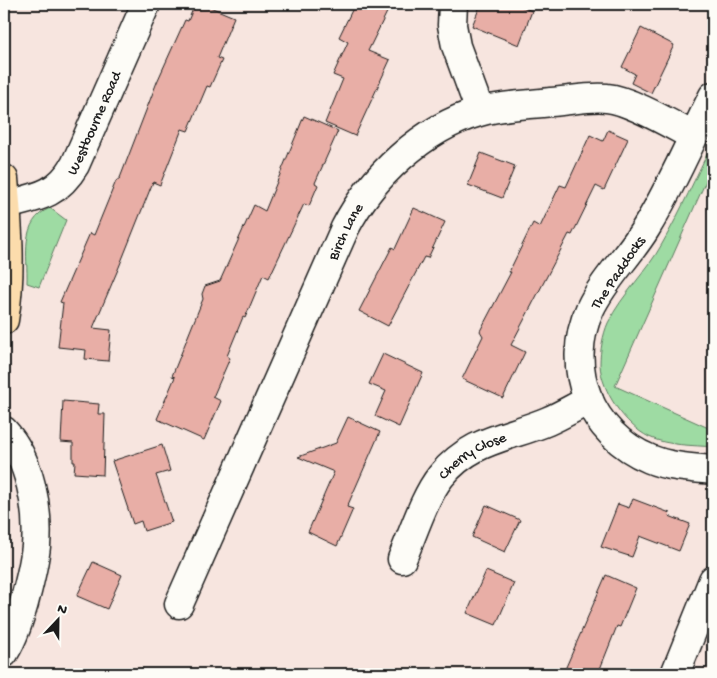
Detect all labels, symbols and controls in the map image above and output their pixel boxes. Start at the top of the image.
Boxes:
street label: Westbourne Road [64,68,127,179]
street label: Birch Lane [325,200,369,264]
street label: The Paddocks [587,233,650,314]
street label: Cherry Close [435,429,509,484]
north arrow [32,596,82,646]
text: N [55,601,69,620]

